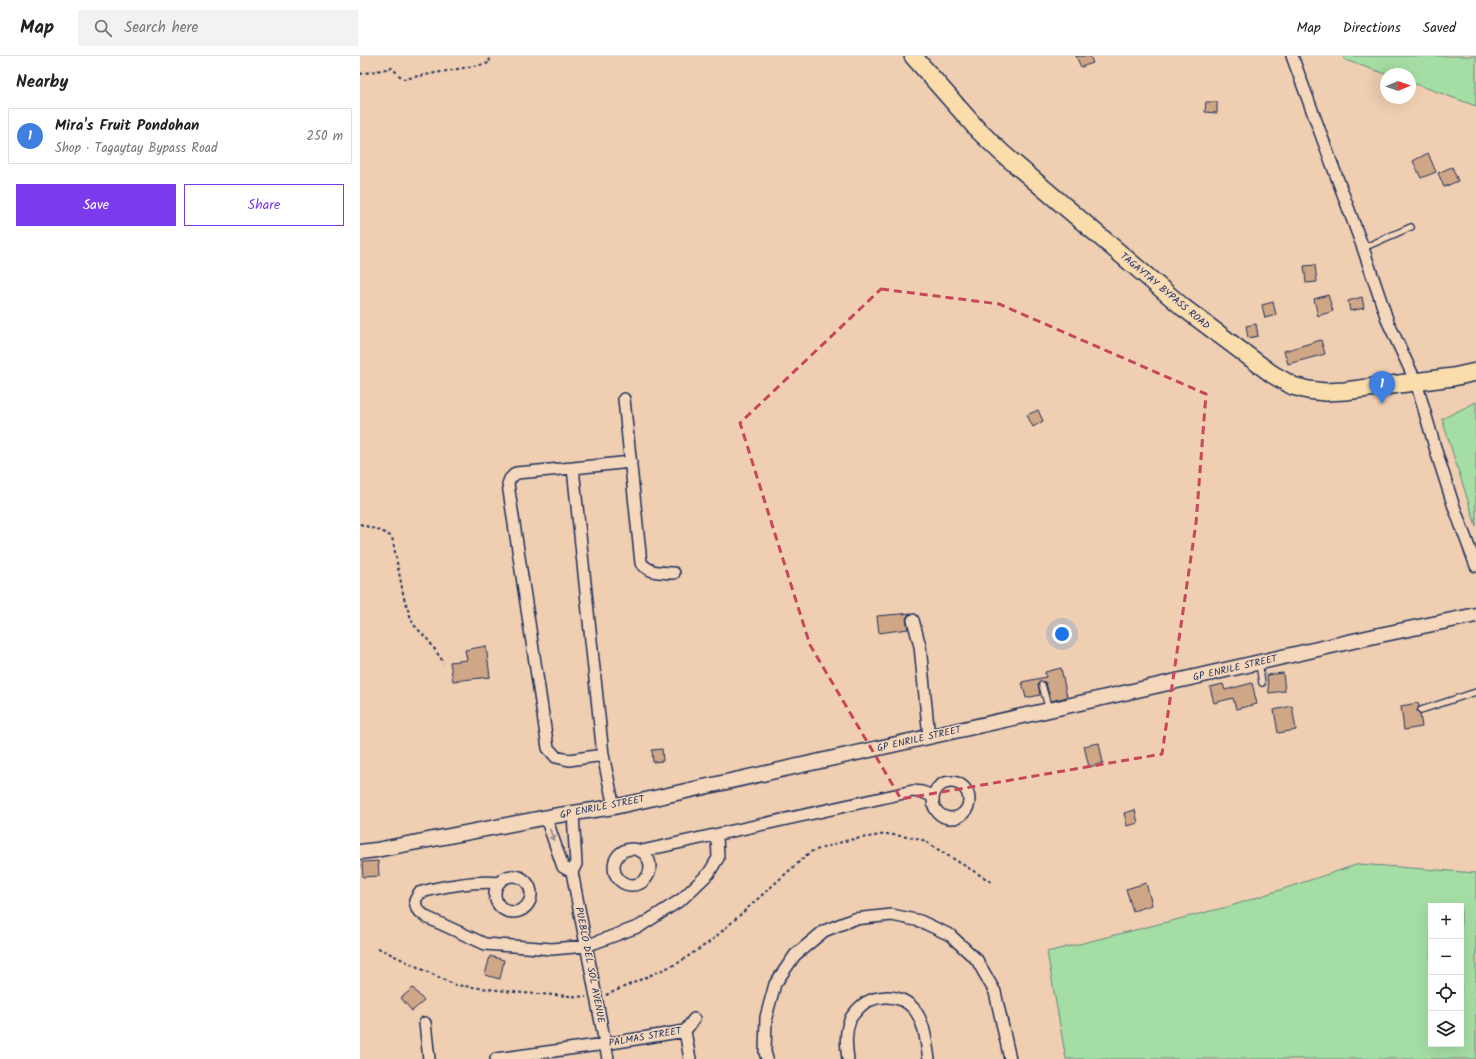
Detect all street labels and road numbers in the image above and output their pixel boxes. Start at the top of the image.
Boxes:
street label: TAGAYTAY BYPASS ROAD [1116,248,1214,334]
street label: GP ENRILE STREET [1191,650,1280,685]
street label: GP ENRILE STREET [875,721,964,756]
street label: GP ENRILE STREET [558,791,647,823]
street label: PUEBLO DEL SOL AVENUE [571,906,609,1025]
street label: PALMAS STREET [607,1022,684,1051]

